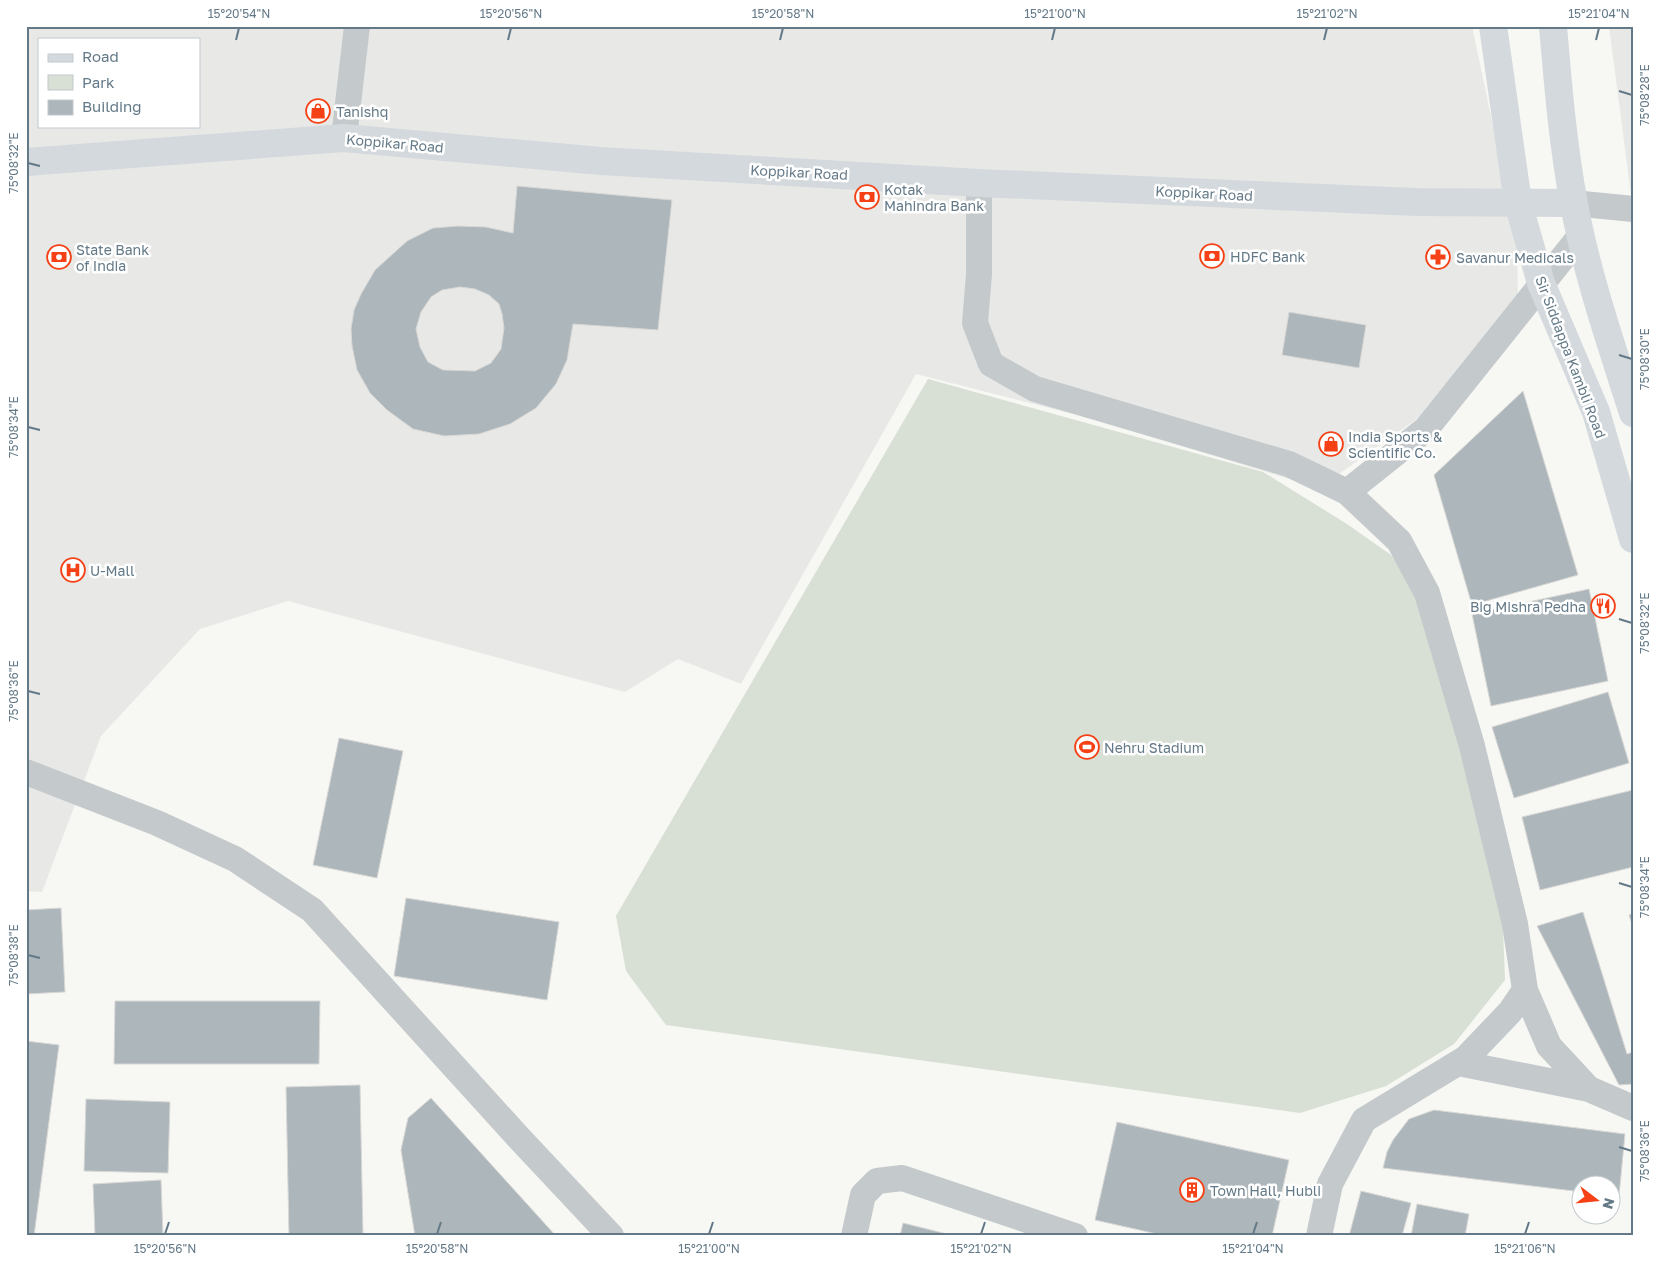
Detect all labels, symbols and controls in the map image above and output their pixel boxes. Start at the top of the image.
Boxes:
text: 15°20'54"N [208,6,270,21]
text: 15°20'56"N [480,6,542,21]
text: 15°20'58"N [752,6,814,21]
text: 15°21'00"N [1024,6,1086,21]
text: 15°21'02"N [1296,6,1358,21]
text: 15°21'04"N [1568,6,1630,21]
legend [38,38,200,128]
text: Road [82,47,119,65]
text: 75°08'28"E [1637,64,1652,126]
text: Park [82,73,115,91]
text: Building [82,97,142,115]
shop icon: Tanishq [305,98,331,124]
place label: Tanishq [336,103,388,120]
street label: Koppikar Road [346,130,444,156]
text: 75°08'32"E [6,132,21,194]
street label: Koppikar Road [750,161,848,183]
place label: Kotak Mahindra Bank [884,181,984,214]
street label: Koppikar Road [1155,182,1253,204]
bank icon: Kotak Mahindra Bank [854,184,880,210]
place label: State Bank of India [76,241,149,274]
bank icon: HDFC Bank [1199,243,1225,269]
bank icon: State Bank of India [46,244,72,270]
pharmacy icon: Savanur Medicals [1425,244,1451,270]
place label: HDFC Bank [1230,248,1306,265]
place label: Savanur Medicals [1456,249,1574,266]
street label: Sir Siddappa Kambli Road [1532,273,1610,441]
text: 75°08'30"E [1637,328,1652,390]
text: 75°08'34"E [6,396,21,458]
place label: India Sports & Scientific Co. [1348,428,1443,461]
shop icon: India Sports & Scientific Co. [1318,431,1344,457]
hospital icon: U-Mall [60,557,86,583]
place label: U-Mall [90,562,134,579]
text: 75°08'32"E [1637,592,1652,654]
restaurant icon: Big Mishra Pedha [1590,593,1616,619]
place label: Big Mishra Pedha [1470,598,1586,615]
text: 75°08'36"E [6,660,21,722]
sports icon: Nehru Stadium [1074,734,1100,760]
place label: Nehru Stadium [1104,739,1204,756]
text: 75°08'34"E [1637,856,1652,918]
text: 75°08'38"E [6,924,21,986]
text: 75°08'36"E [1637,1120,1652,1182]
north arrow [1572,1174,1622,1224]
building icon: Town Hall, Hubli [1179,1177,1205,1203]
place label: Town Hall, Hubli [1210,1182,1321,1199]
text: N [1599,1196,1619,1211]
text: 15°20'56"N [134,1241,196,1256]
text: 15°20'58"N [406,1241,468,1256]
text: 15°21'00"N [678,1241,740,1256]
text: 15°21'02"N [950,1241,1012,1256]
text: 15°21'04"N [1222,1241,1284,1256]
text: 15°21'06"N [1494,1241,1556,1256]

